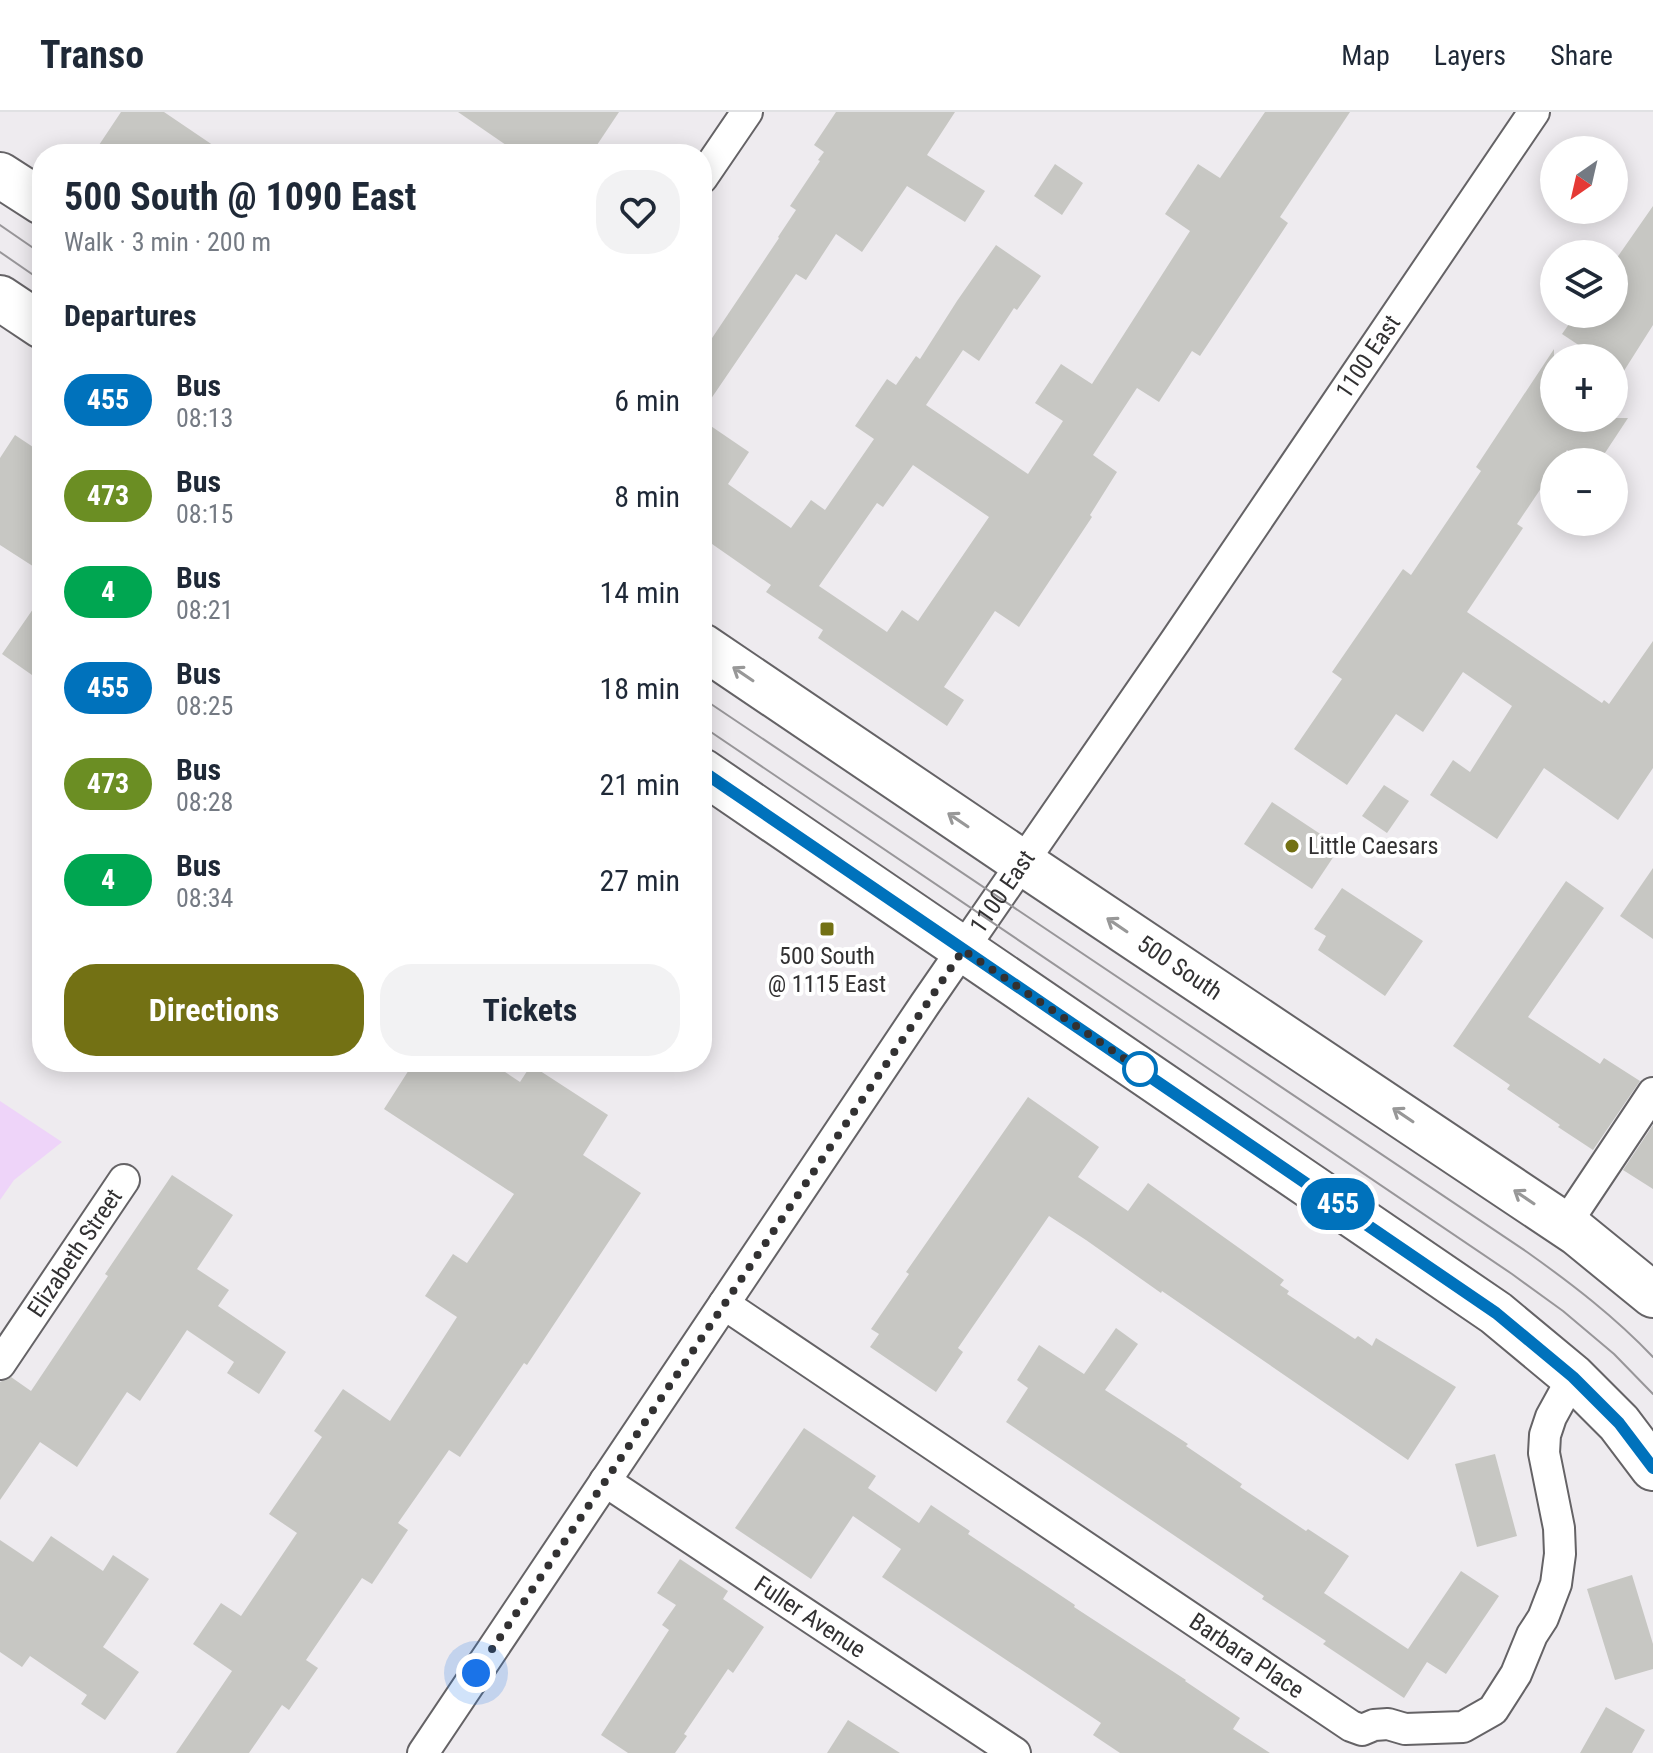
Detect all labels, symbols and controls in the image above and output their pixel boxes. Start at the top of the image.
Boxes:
text: Transo [40,33,144,77]
text: Map [1341,39,1390,72]
text: Layers [1434,39,1506,72]
text: Share [1550,39,1613,72]
north arrow [1540,136,1628,224]
map controls [1540,136,1628,536]
button: heart [596,170,680,254]
text: 500 South @ 1090 East [64,175,416,219]
text: Walk · 3 min · 200 m [64,227,271,257]
button: layers [1540,240,1628,328]
text: Departures [64,298,197,333]
street label: 1100 East [1330,310,1406,404]
button: + [1540,344,1628,432]
text: Bus [176,368,221,403]
text: 455 [87,383,129,416]
text: 6 min [614,383,680,418]
text: 08:13 [176,403,233,433]
button: − [1540,448,1628,536]
text: Bus [176,464,221,499]
text: 473 [87,479,129,512]
text: 8 min [614,479,680,514]
text: 08:15 [176,499,233,529]
text: Bus [176,560,221,595]
text: 4 [101,575,115,608]
text: 14 min [599,575,680,610]
text: 08:21 [176,595,233,625]
text: Bus [176,656,221,691]
one-way arrow [732,666,755,682]
text: 455 [87,671,129,704]
text: 18 min [599,671,680,706]
text: 08:25 [176,691,233,721]
text: Bus [176,752,221,787]
text: 473 [87,767,129,800]
text: 21 min [599,767,680,802]
text: 08:28 [176,787,233,817]
one-way arrow [948,811,970,828]
place label: Little Caesars [1308,832,1438,860]
marker: Little Caesars [1283,837,1301,855]
street label: 1100 East [964,845,1041,939]
text: Bus [176,848,221,883]
text: 4 [101,863,115,896]
text: 27 min [599,863,680,898]
text: 08:34 [176,883,233,913]
one-way arrow [1106,917,1128,933]
marker: 500 South @ 1115 East [818,920,836,938]
street label: 500 South [1132,929,1227,1006]
place label: 500 South @ 1115 East [768,942,886,998]
button: Directions [64,964,364,1056]
button: Tickets [380,964,680,1056]
unlabelled marker [1123,1052,1157,1086]
one-way arrow [1393,1107,1415,1124]
line badge: 455 [1292,1178,1384,1230]
street label: Elizabeth Street [22,1183,128,1322]
text: 455 [1317,1187,1359,1220]
one-way arrow [1514,1189,1536,1205]
street label: Fuller Avenue [749,1570,871,1664]
street label: Barbara Place [1184,1607,1309,1704]
your location [456,1653,496,1693]

